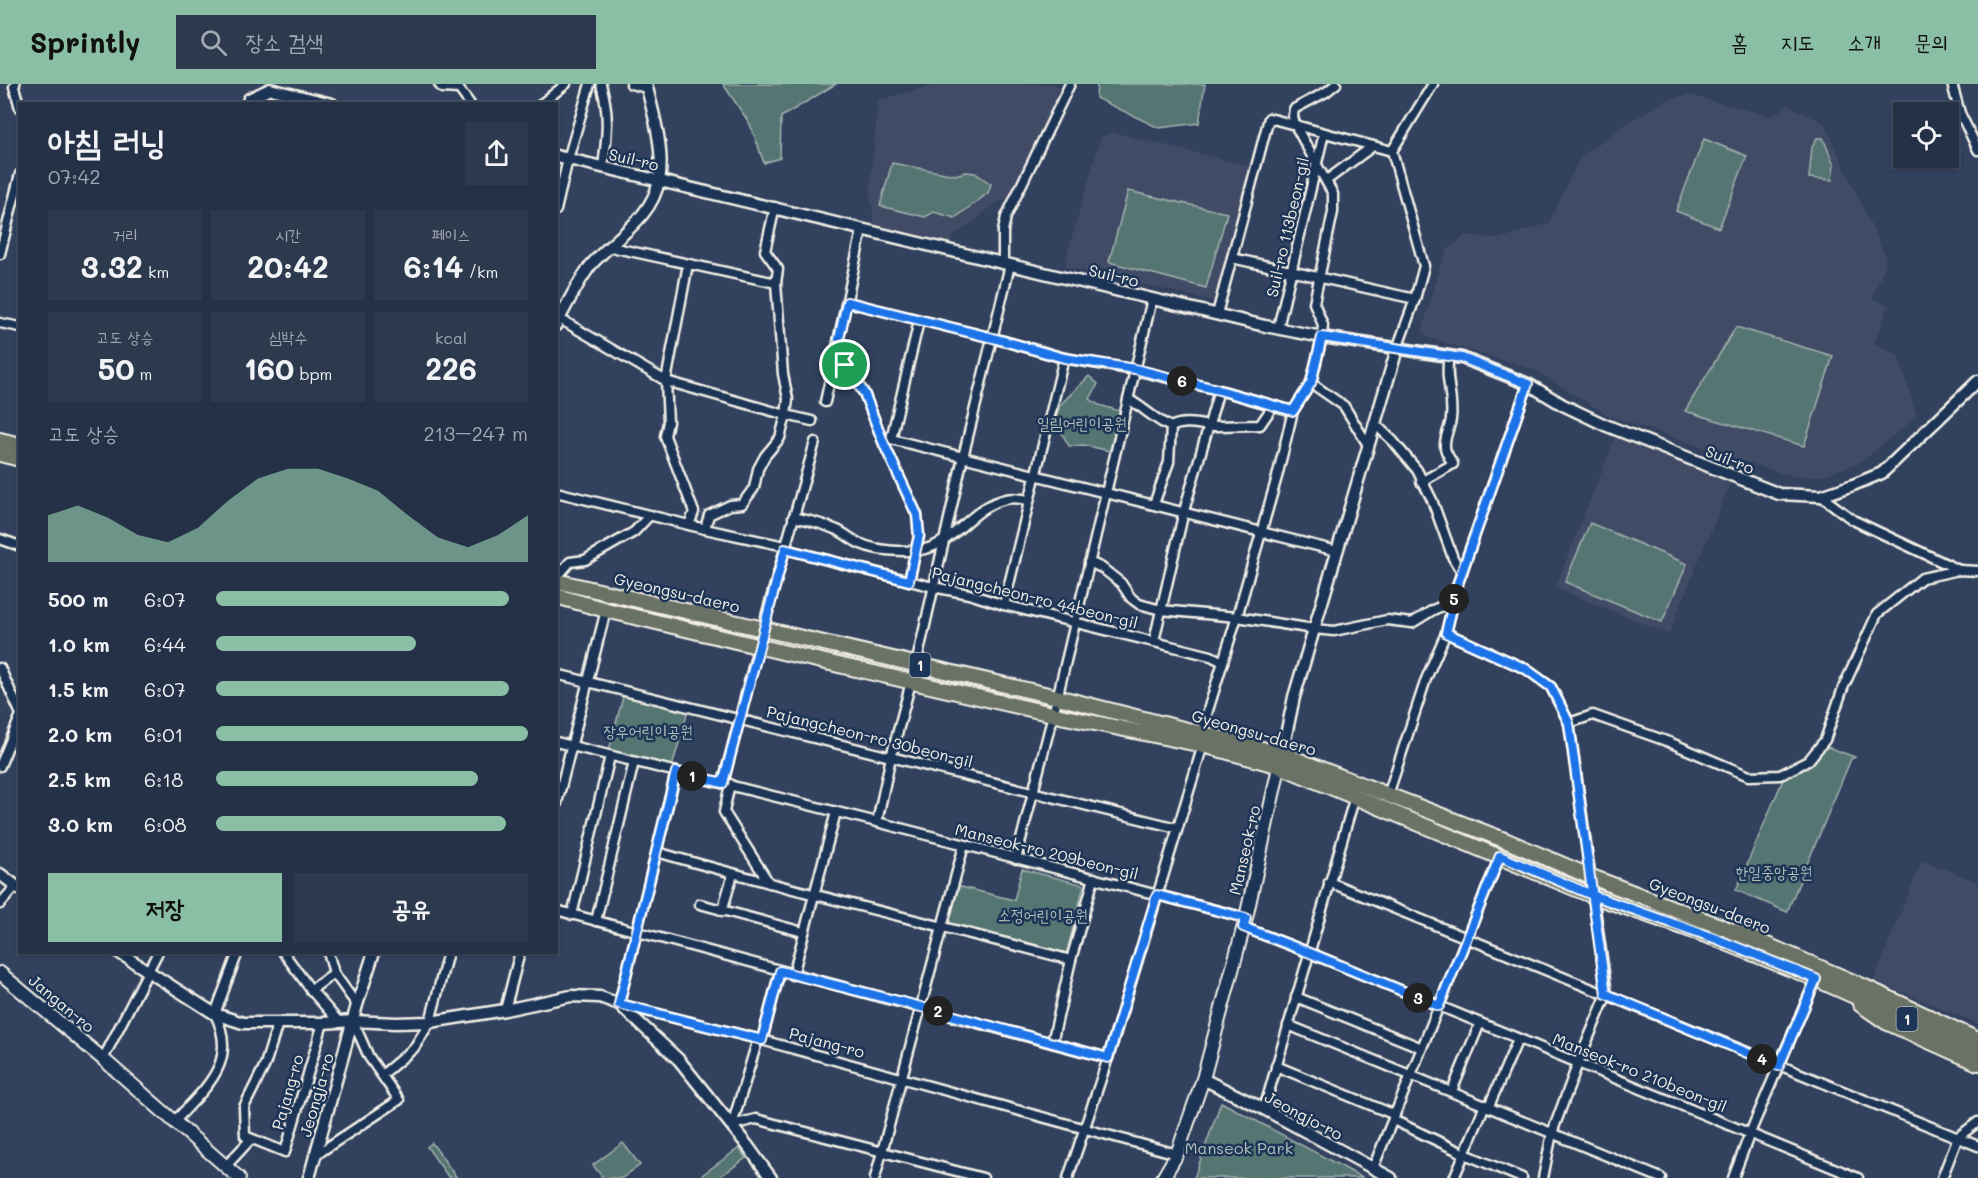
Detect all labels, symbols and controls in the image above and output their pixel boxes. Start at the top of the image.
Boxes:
search box [176,15,596,69]
text: Sprintly [30,24,140,60]
icon: search [197,26,230,59]
text: 장소 검색 [245,27,323,56]
text: 홈 [1731,28,1748,55]
text: 지도 [1781,28,1814,55]
text: 소개 [1847,28,1881,55]
text: 문의 [1914,28,1948,55]
map controls [1893,102,1959,168]
button: locate [1893,102,1959,168]
text: 아침 러닝 [48,119,166,162]
button: share [465,122,528,185]
street label: Suil-ro [607,143,661,175]
street label: Suil-ro 113beon-gil [1261,155,1313,299]
text: 07:42 [48,163,101,189]
text: 거리 [112,224,138,245]
text: 시간 [275,224,301,245]
text: 페이스 [432,224,470,245]
text: 3.32 [81,246,143,286]
text: 20:42 [247,246,329,286]
text: 6:14 [404,246,464,286]
street label: Suil-ro [1087,259,1141,291]
text: km [143,261,169,282]
text: /km [464,261,498,282]
text: 고도 상승 [97,326,153,347]
text: 심박수 [269,326,307,347]
text: kcal [435,327,467,348]
pin [819,339,870,390]
text: 50 [98,348,134,388]
text: 160 [244,348,294,388]
text: 226 [425,348,477,388]
icon: arrive [828,348,861,381]
text: m [134,363,152,384]
text: bpm [294,363,332,384]
pin: 6 [1167,366,1197,396]
text: 6 [1177,370,1187,391]
park label: 일림어린이공원 [1037,412,1127,433]
text: 고도 상승 [48,420,119,446]
text: 213–247 m [423,420,528,446]
street label: Suil-ro [1702,440,1758,478]
street label: Pajangcheon-ro 44beon-gil [930,561,1140,633]
street label: Gyeongsu-daero [612,567,742,617]
pin: 5 [1439,584,1469,614]
text: 500 m [48,586,108,612]
text: 6:07 [144,586,186,612]
text: 5 [1449,588,1459,609]
text: 1.0 km [48,631,110,657]
text: 6:44 [144,631,186,657]
road number: 1 [910,653,930,677]
text: 1.5 km [48,676,109,702]
text: 6:07 [144,676,186,702]
street label: Pajangcheon-ro 30beon-gil [765,700,975,772]
street label: Gyeongsu-daero [1189,704,1319,760]
park label: 장우어린이공원 [603,720,693,741]
text: 2.0 km [48,721,112,747]
text: 6:01 [144,721,184,747]
pin: 1 [677,761,707,791]
text: 1 [688,765,696,786]
text: 2.5 km [48,766,111,792]
text: 6:18 [144,766,183,792]
street label: Manseok-ro [1223,803,1265,897]
text: 3.0 km [48,811,113,837]
text: 6:08 [144,811,187,837]
street label: Manseok-ro 209beon-gil [953,818,1141,884]
park label: 한일중앙공원 [1735,861,1813,882]
street label: Gyeongsu-daero [1646,872,1774,938]
button: 저장 [48,873,282,942]
button: 공유 [294,873,528,942]
park label: 소정어린이공원 [998,904,1088,925]
street label: Jangan-ro [25,969,99,1037]
pin: 3 [1403,983,1433,1013]
text: 3 [1413,987,1423,1008]
pin: 2 [923,996,953,1026]
text: 2 [934,1000,942,1021]
road number: 1 [1896,1007,1918,1031]
street label: Pajang-ro [787,1022,867,1062]
street label: Manseok-ro 210beon-gil [1550,1027,1730,1117]
pin: 4 [1747,1044,1777,1074]
text: 4 [1757,1048,1767,1069]
street label: Jeongja-ro [294,1051,338,1139]
street label: Pajang-ro [266,1052,308,1132]
street label: Jeongjo-ro [1261,1086,1347,1144]
park label: Manseok Park [1185,1137,1293,1158]

